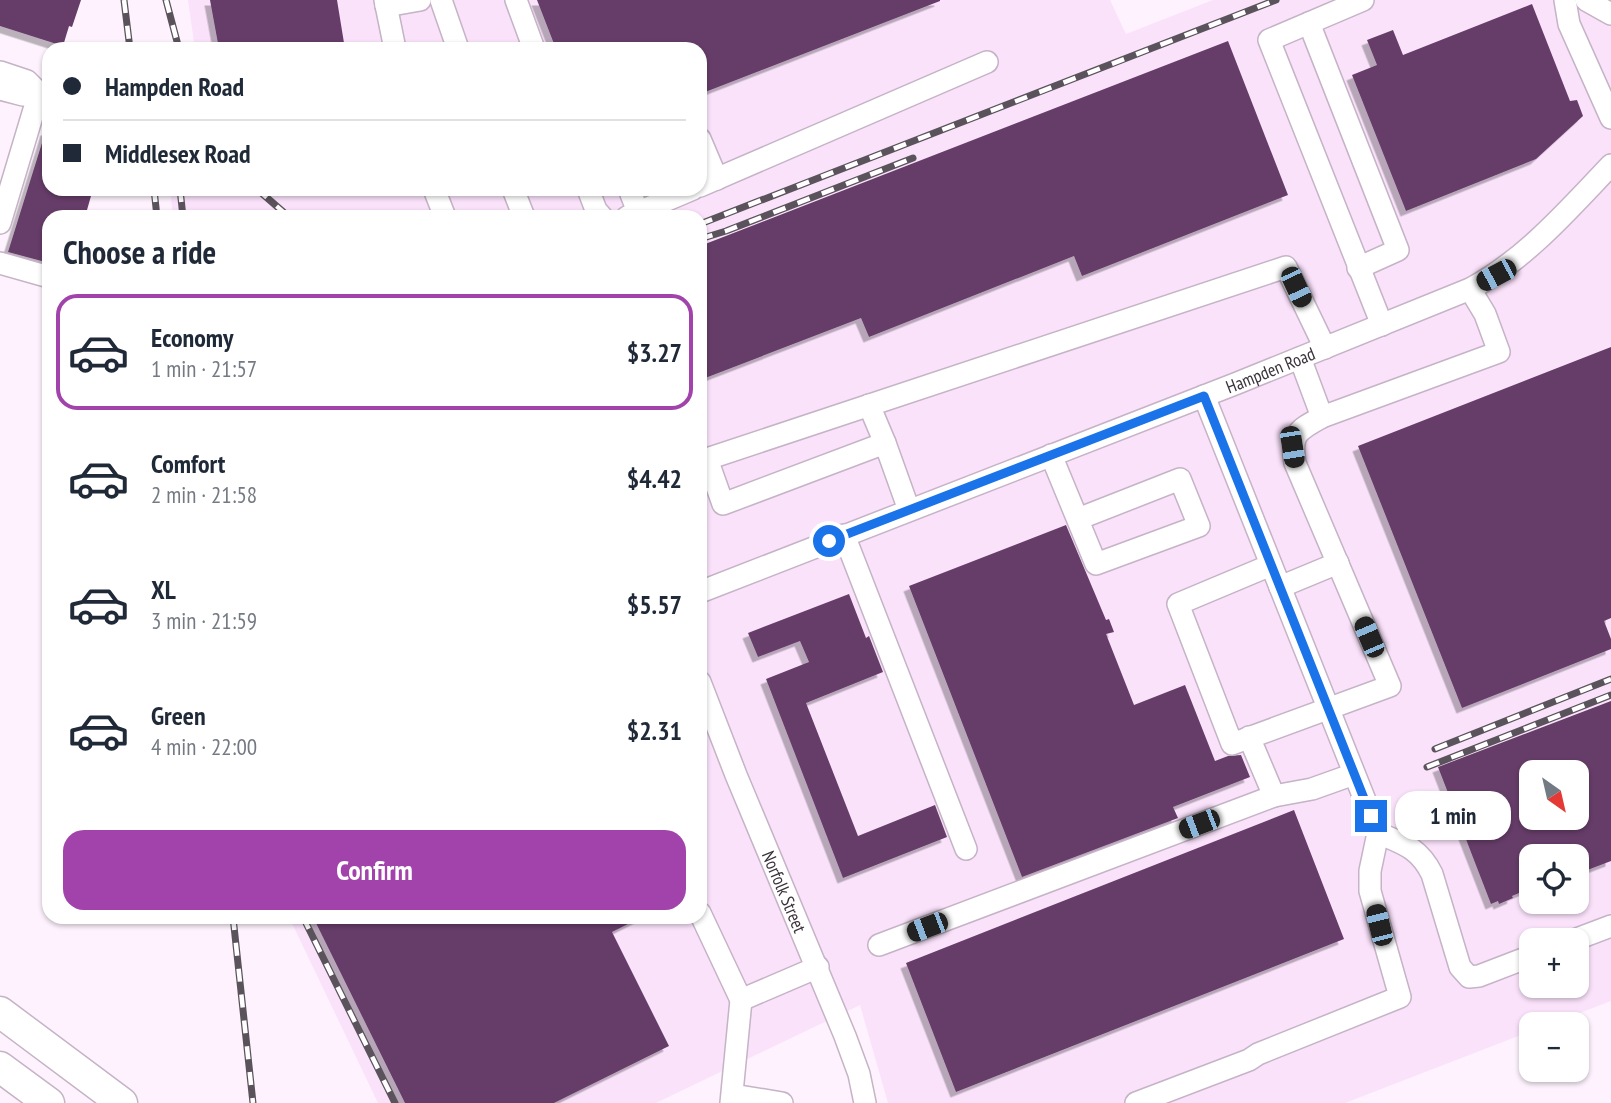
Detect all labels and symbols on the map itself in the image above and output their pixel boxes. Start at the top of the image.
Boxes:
car [1473,256,1520,294]
car [1278,264,1315,310]
street label: Hampden Road [1222,341,1318,398]
car [1279,425,1306,469]
route start [813,525,845,557]
car [1352,614,1387,660]
north arrow [1519,760,1589,830]
callout: 1 min [1396,792,1511,840]
route end [1355,800,1387,832]
car [1176,807,1223,841]
street label: Norfolk Street [757,847,812,936]
car [1364,902,1395,948]
car [904,910,951,944]

